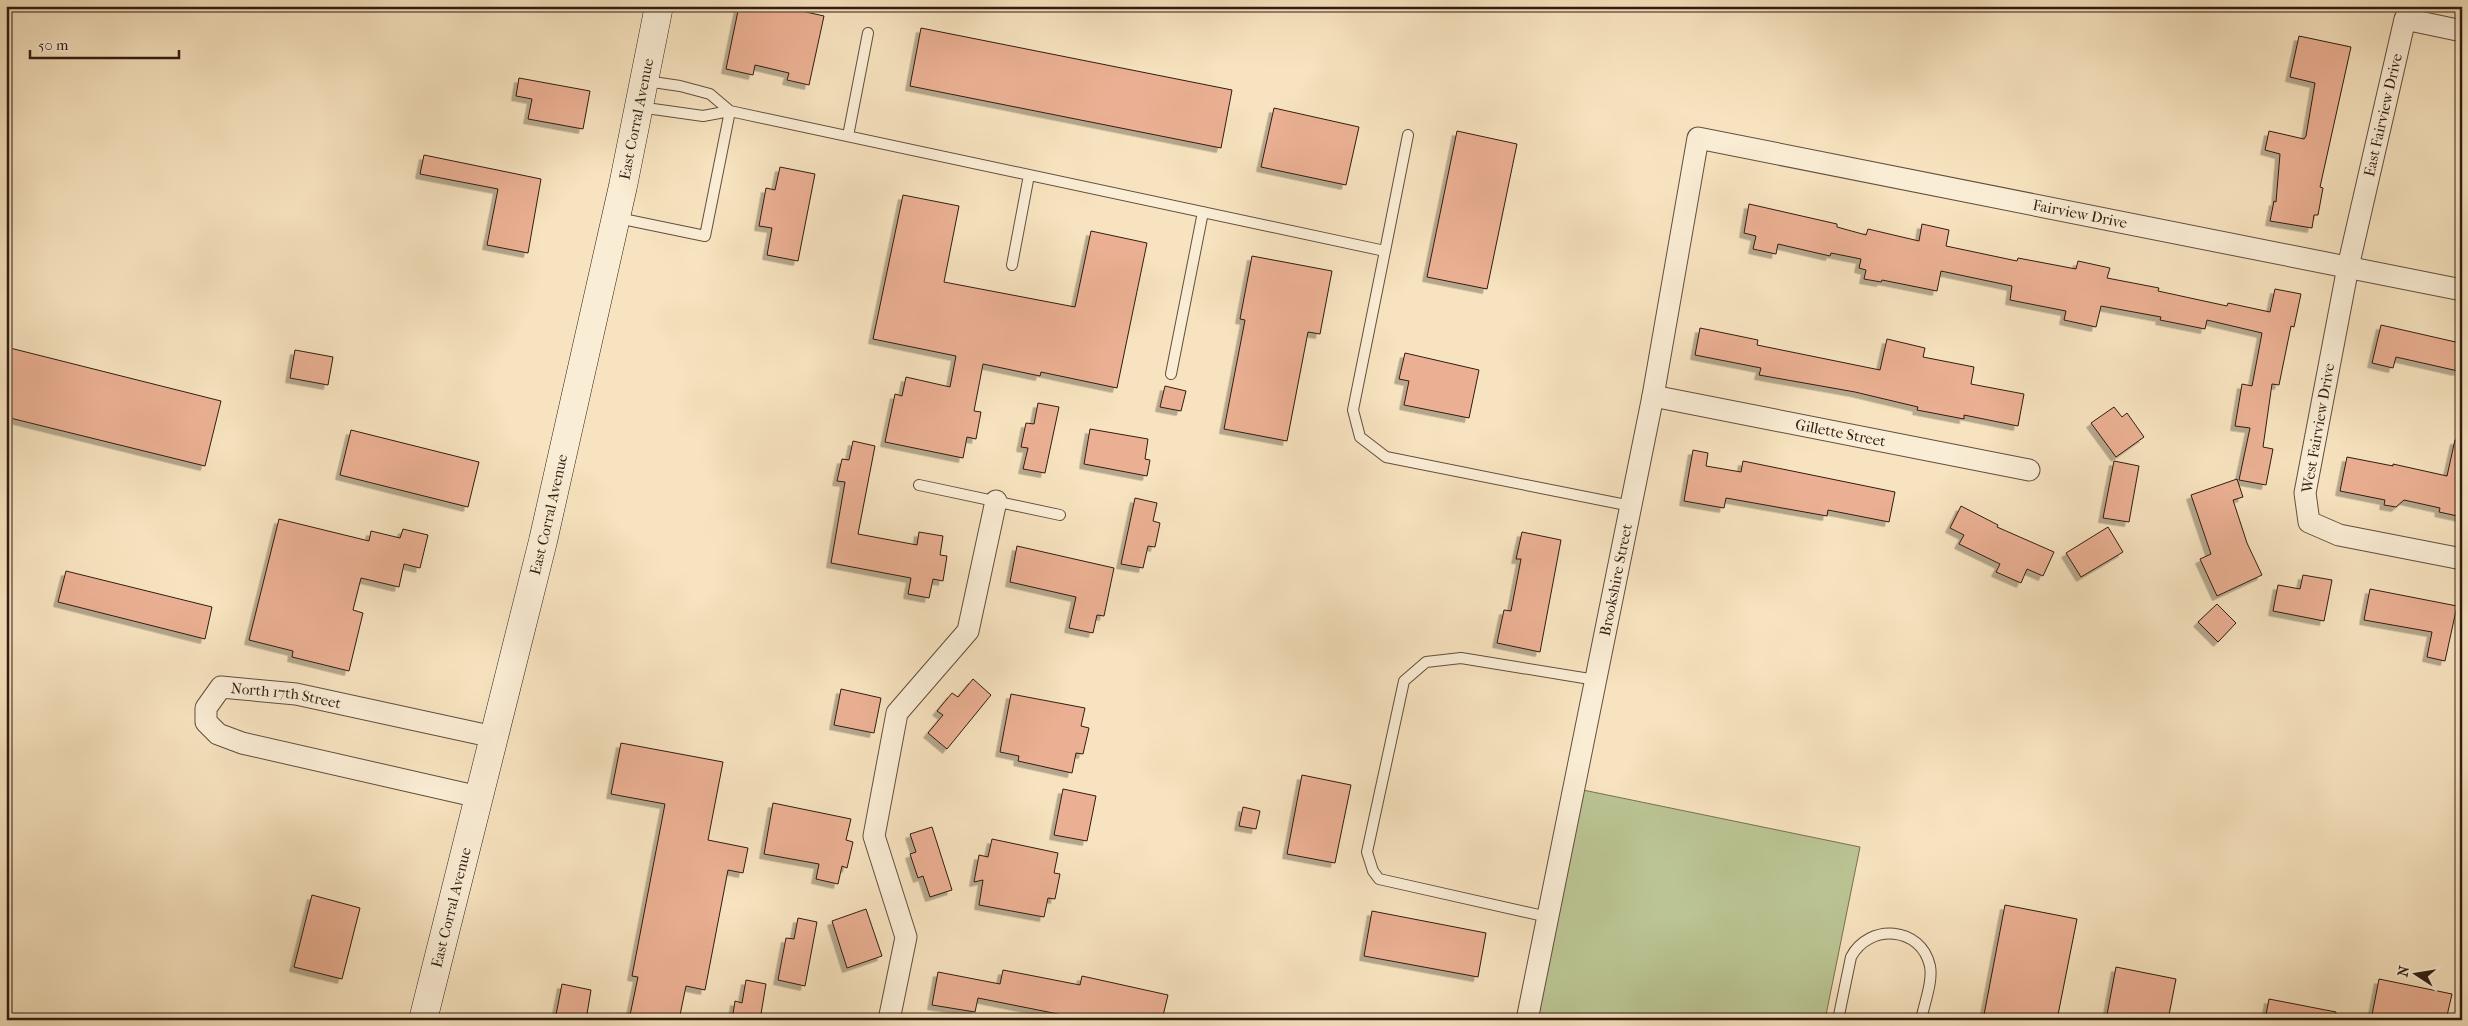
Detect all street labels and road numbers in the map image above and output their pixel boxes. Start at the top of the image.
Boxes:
street label: East Fairview Drive [2360,51,2406,178]
street label: East Corral Avenue [615,56,657,181]
street label: Fairview Drive [2031,196,2129,232]
street label: West Fairview Drive [2298,361,2338,495]
street label: Gillette Street [1794,415,1888,451]
street label: East Corral Avenue [526,452,571,577]
street label: Brookshire Street [1596,522,1636,637]
street label: North 17th Street [230,679,343,713]
street label: East Corral Avenue [427,845,475,969]

